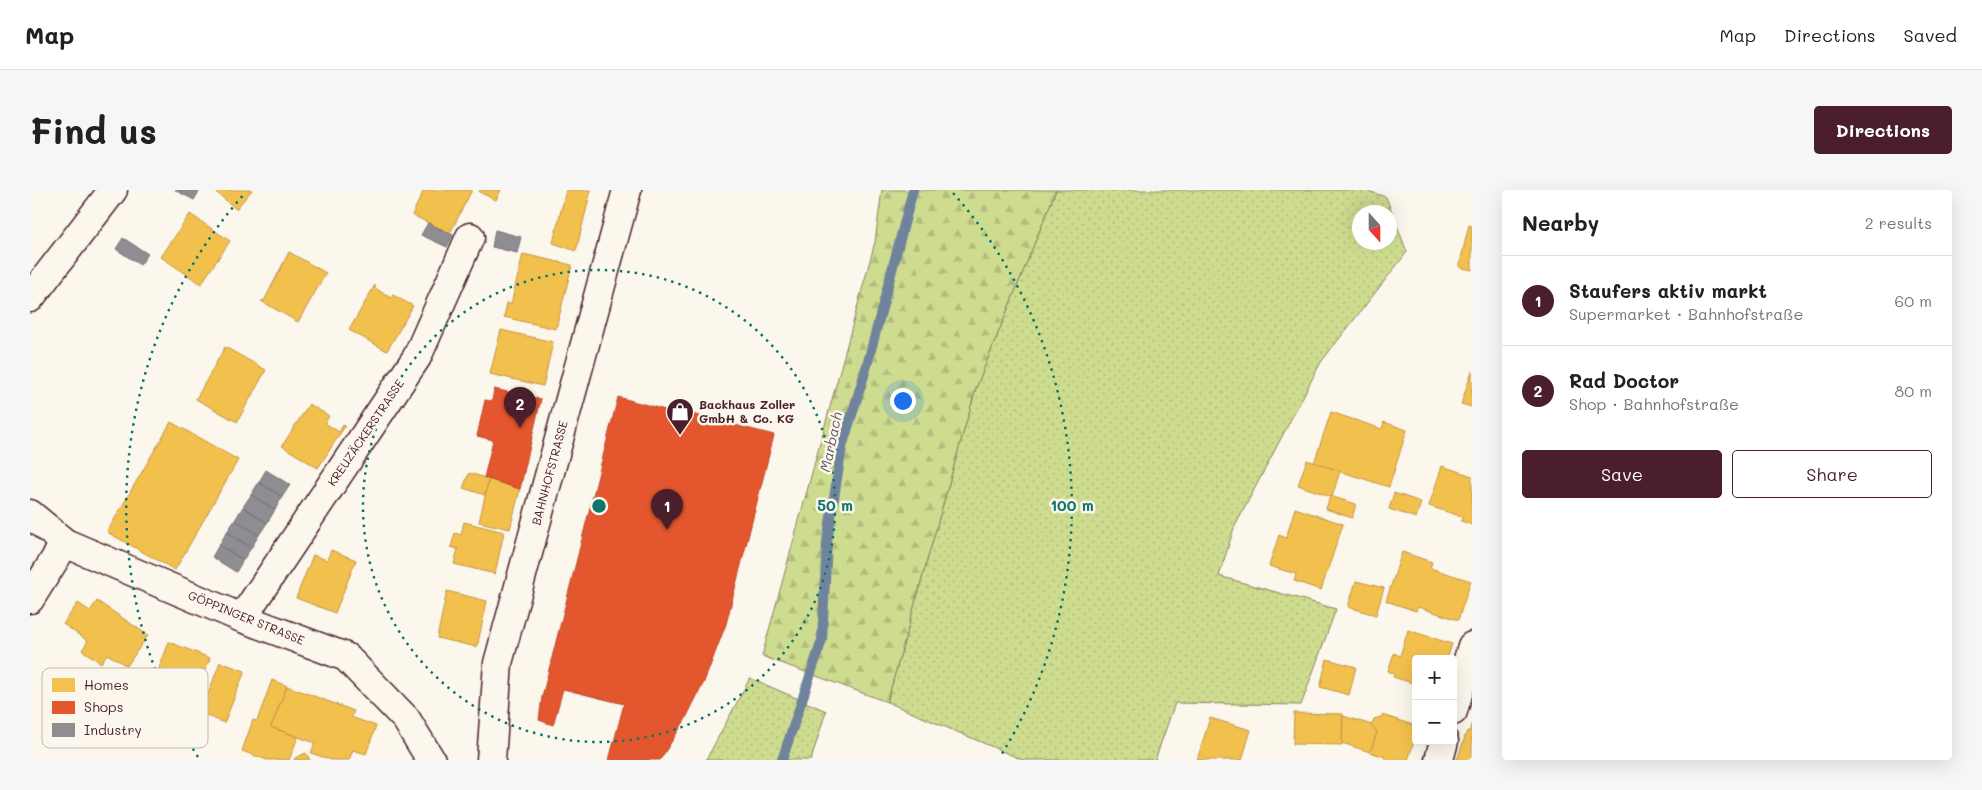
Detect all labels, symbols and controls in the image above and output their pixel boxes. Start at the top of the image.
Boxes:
text: Map [25,19,74,50]
text: Map [1719,23,1756,47]
text: Directions [1784,23,1876,47]
text: Saved [1904,23,1957,47]
button: Directions [1814,106,1952,154]
text: Find us [30,107,157,153]
north arrow [1352,205,1397,250]
text: Nearby [1522,209,1599,236]
text: 2 results [1865,212,1932,233]
text: Staufers aktiv markt [1569,278,1767,303]
text: 1 [1534,290,1542,311]
text: 60 m [1895,290,1932,311]
text: Supermarket · Bahnhofstraße [1569,303,1803,324]
text: Rad Doctor [1569,368,1679,393]
street label: KREUZÄCKERSTRASSE [323,376,407,489]
text: 2 [1534,380,1542,401]
text: 80 m [1895,380,1932,401]
pin: 2 [504,387,536,428]
your location [890,388,916,414]
text: Shop · Bahnhofstraße [1569,393,1739,414]
place label: Backhaus Zoller GmbH & Co. KG [699,396,795,426]
shop icon: Backhaus Zoller GmbH & Co. KG [665,397,695,436]
water label: Marbach [815,410,846,474]
street label: BAHNHOFSTRASSE [527,419,571,527]
button: Save [1522,450,1722,498]
button: Share [1732,450,1932,498]
pin: 1 [651,489,683,530]
text: 50 m [817,495,853,515]
text: 100 m [1050,495,1094,515]
centre of rings [590,497,608,515]
street label: GÖPPINGER STRASSE [186,586,307,648]
map controls [1412,655,1457,745]
button: + [1412,655,1457,700]
legend [42,668,208,748]
text: Homes [84,675,129,694]
text: Shops [84,697,124,716]
button: − [1412,700,1457,745]
text: Industry [84,720,142,739]

